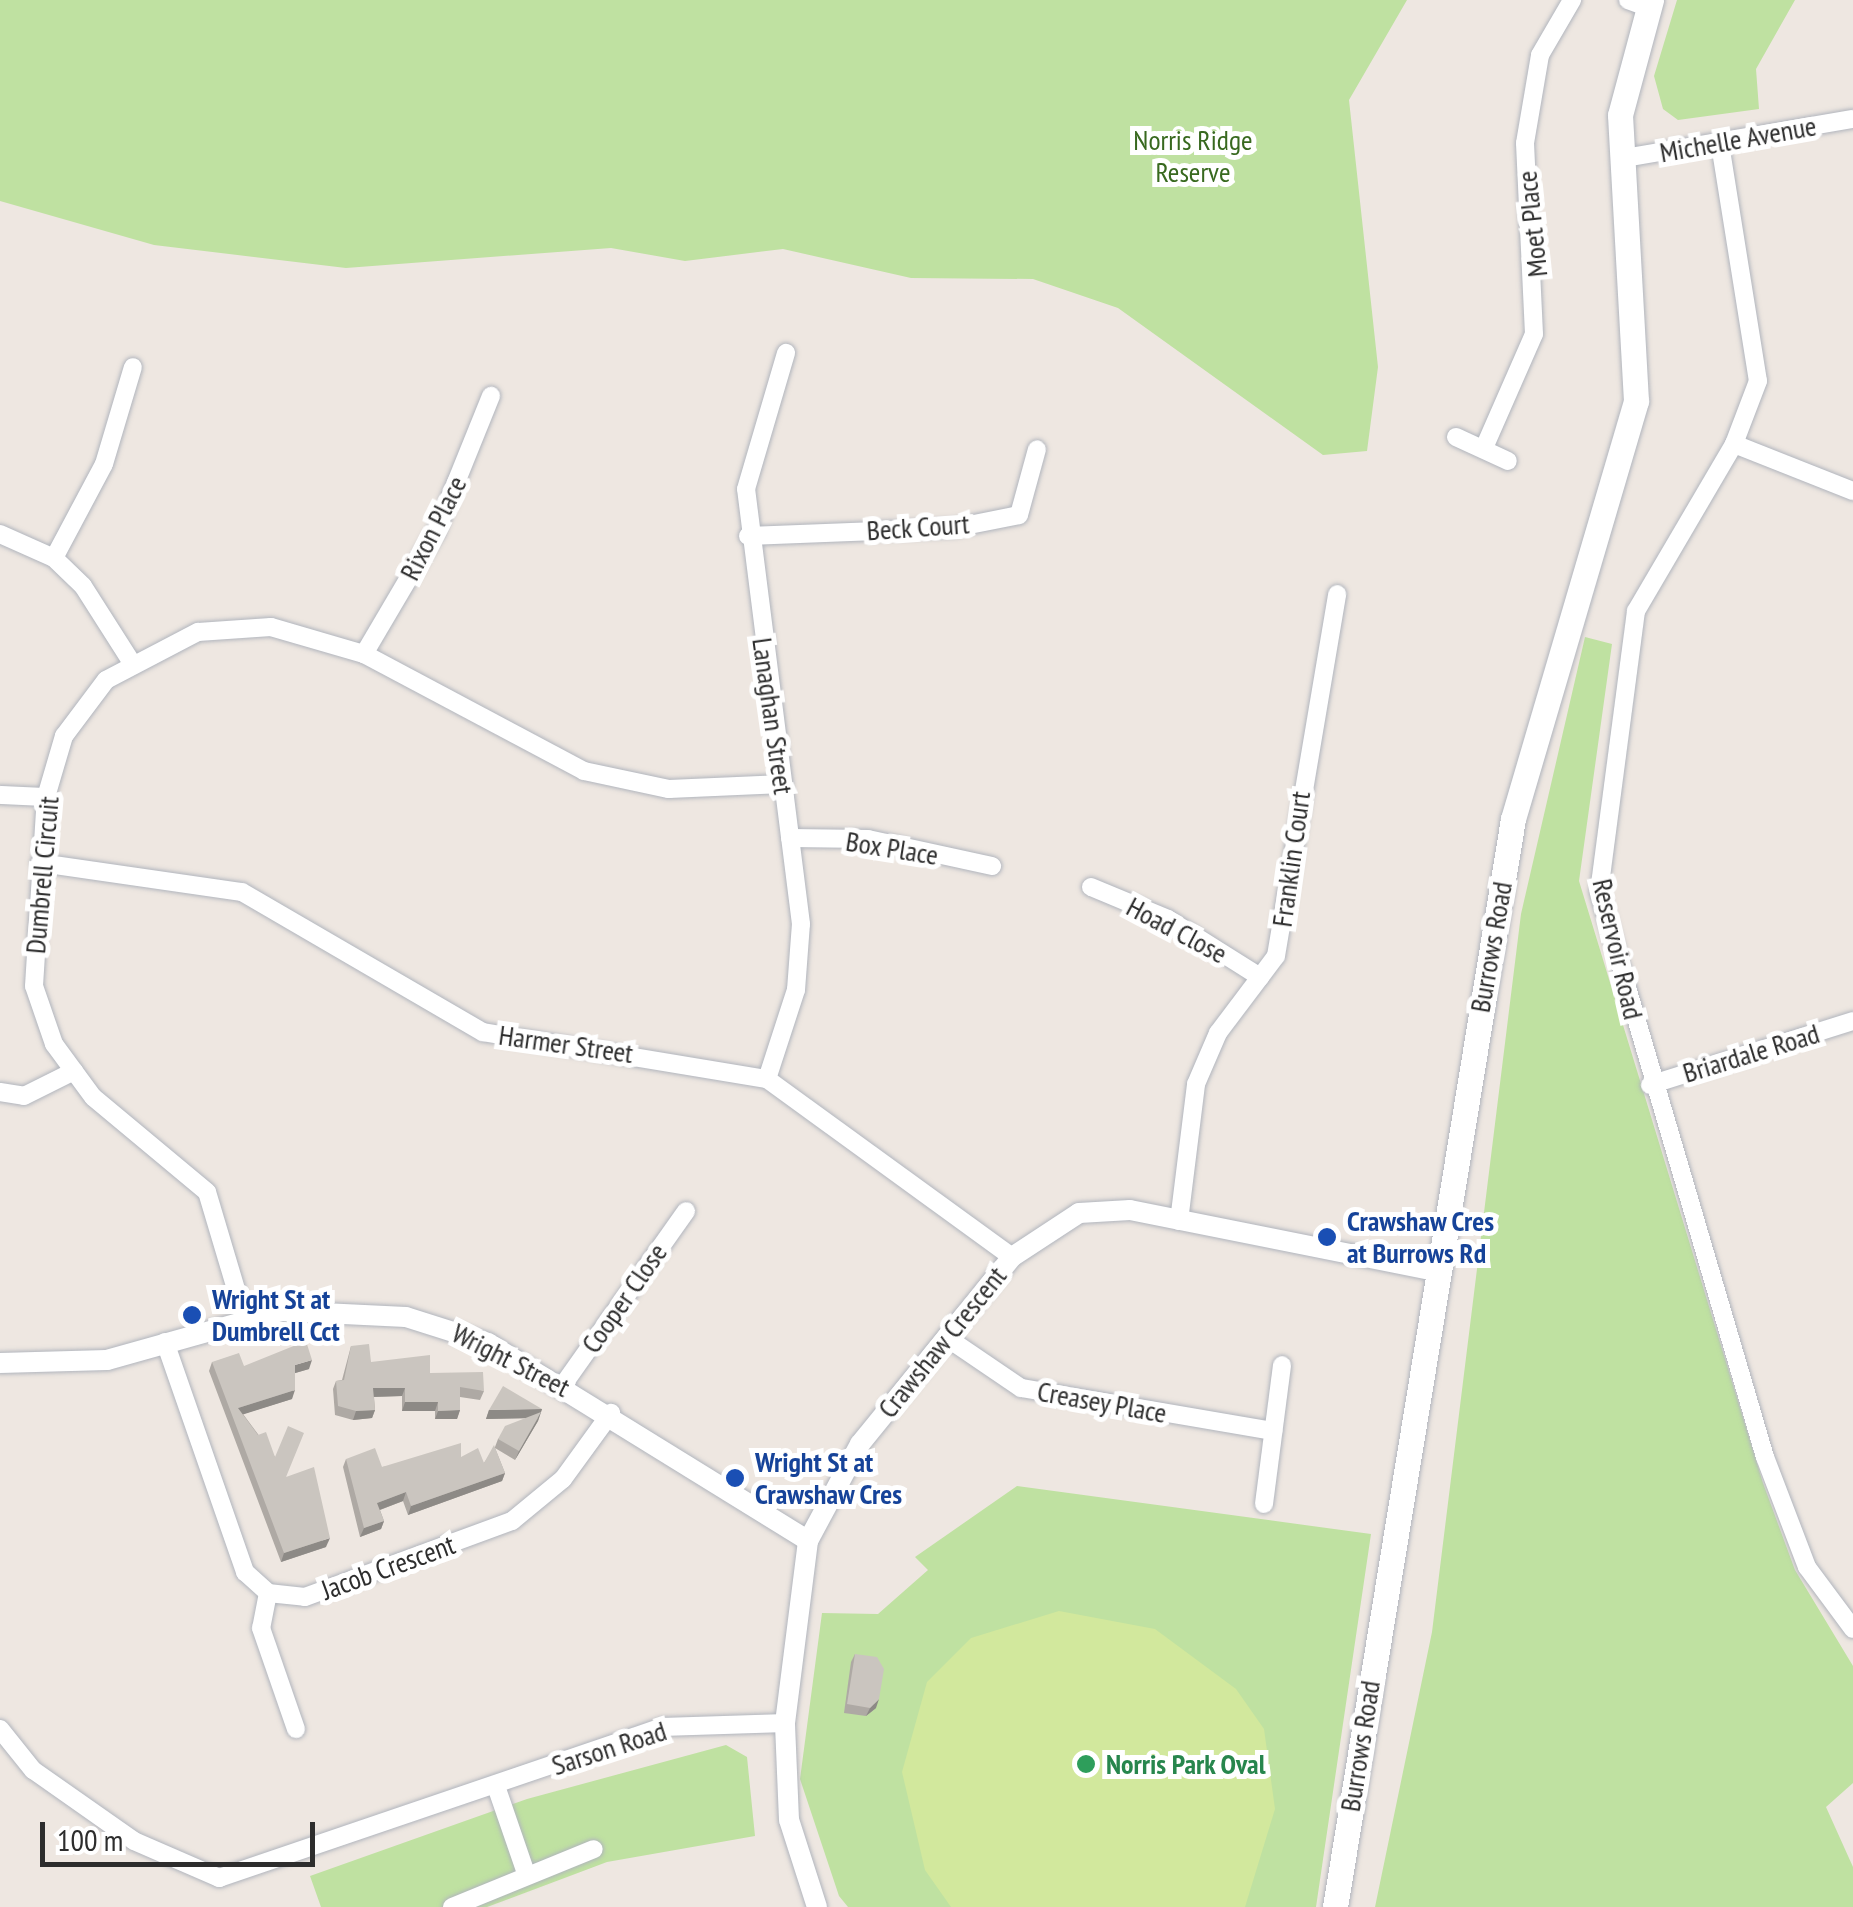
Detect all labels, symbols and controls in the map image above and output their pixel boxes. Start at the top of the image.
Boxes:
street label: Michelle Avenue [1657,109,1819,169]
park label: Norris Ridge Reserve [1133,123,1253,189]
street label: Moet Place [1510,169,1554,279]
street label: Rixon Place [393,470,473,586]
street label: Beck Court [865,507,971,547]
street label: Lanaghan Street [745,636,801,796]
street label: Franklin Court [1265,789,1317,929]
street label: Dumbrell Circuit [18,795,66,955]
street label: Box Place [843,824,941,872]
street label: Reservoir Road [1586,876,1650,1022]
street label: Burrows Road [1463,879,1519,1015]
street label: Hoad Close [1121,890,1233,970]
street label: Briardale Road [1679,1016,1823,1090]
street label: Harmer Street [497,1018,635,1070]
place label: Crawshaw Cres at Burrows Rd [1347,1204,1495,1270]
marker: Crawshaw Cres at Burrows Rd [1316,1226,1338,1248]
street label: Cooper Close [574,1237,674,1359]
street label: Crawshaw Crescent [871,1259,1013,1425]
place label: Wright St at Dumbrell Cct [212,1282,340,1348]
marker: Wright St at Dumbrell Cct [181,1304,203,1326]
street label: Wright Street [447,1316,575,1404]
street label: Creasey Place [1034,1374,1170,1430]
place label: Wright St at Crawshaw Cres [755,1445,903,1511]
marker: Wright St at Crawshaw Cres [724,1467,746,1489]
street label: Jacob Crescent [317,1527,459,1607]
street label: Burrows Road [1333,1678,1387,1814]
street label: Sarson Road [548,1714,670,1782]
place label: Norris Park Oval [1106,1747,1266,1781]
marker: Norris Park Oval [1075,1753,1097,1775]
scale bar [45,1802,320,1864]
text: 100 m [57,1820,123,1859]

